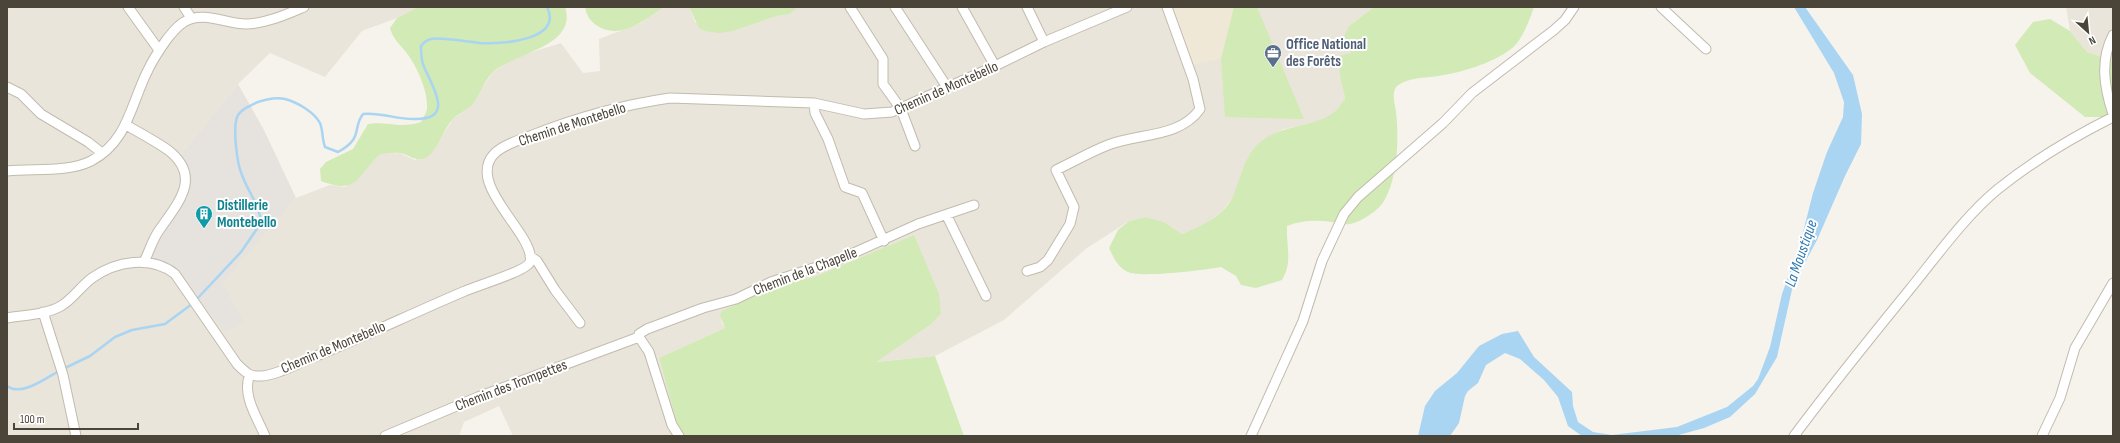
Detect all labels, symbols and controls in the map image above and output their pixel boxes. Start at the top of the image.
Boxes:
north arrow [2068,12,2108,52]
text: N [2087,33,2098,48]
place label: Office National des Forêts [1286,35,1366,71]
office icon: Office National des Forêts [1263,43,1283,68]
street label: Chemin de Montebello [891,57,1001,120]
street label: Chemin de Montebello [516,98,628,151]
place label: Distillerie Montebello [217,196,277,232]
building icon: Distillerie Montebello [194,204,214,229]
water label: La Moustique [1781,217,1822,289]
street label: Chemin de la Chapelle [750,243,860,300]
street label: Chemin de Montebello [278,317,388,378]
street label: Chemin des Trompettes [452,355,570,416]
scale bar [14,405,138,431]
text: 100 m [20,412,45,427]

